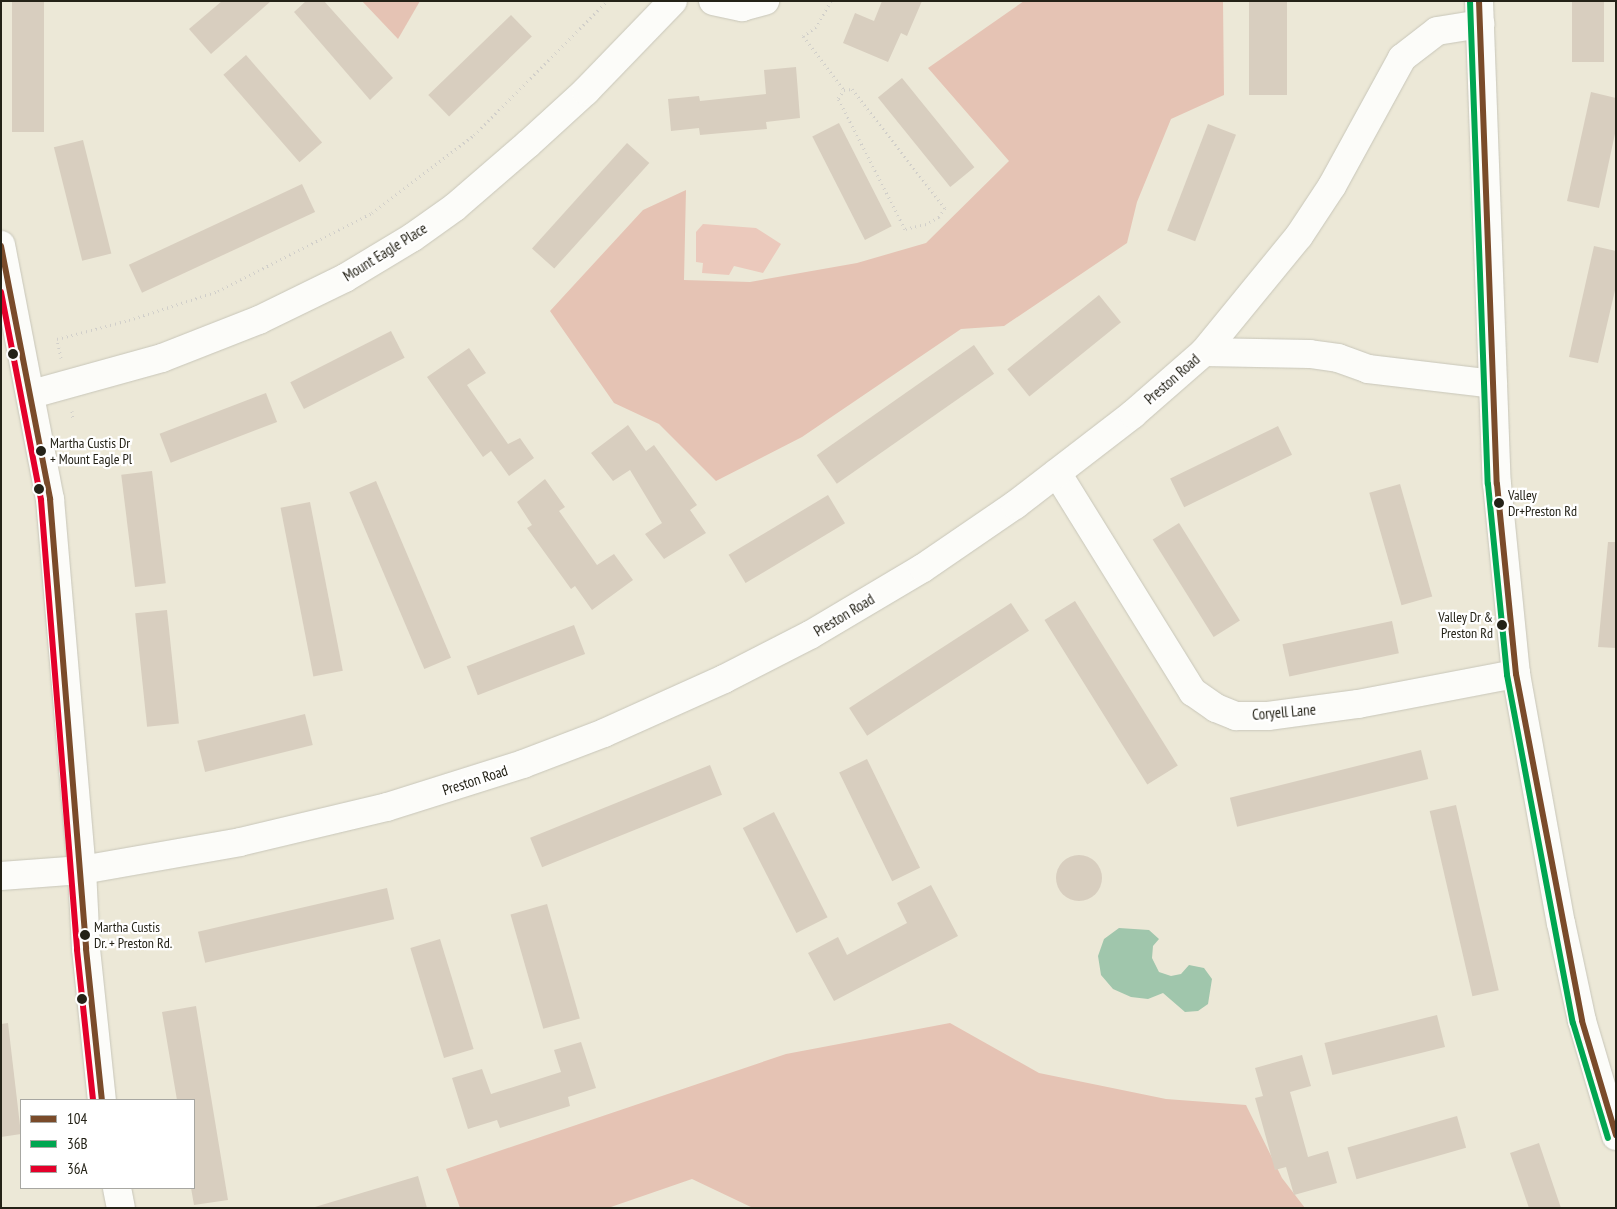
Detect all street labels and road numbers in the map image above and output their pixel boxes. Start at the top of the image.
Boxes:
street label: Mount Eagle Place [340,219,430,285]
street label: Preston Road [1141,350,1203,408]
street label: Preston Road [810,590,878,640]
street label: Coryell Lane [1251,700,1317,724]
street label: Preston Road [440,761,510,799]

